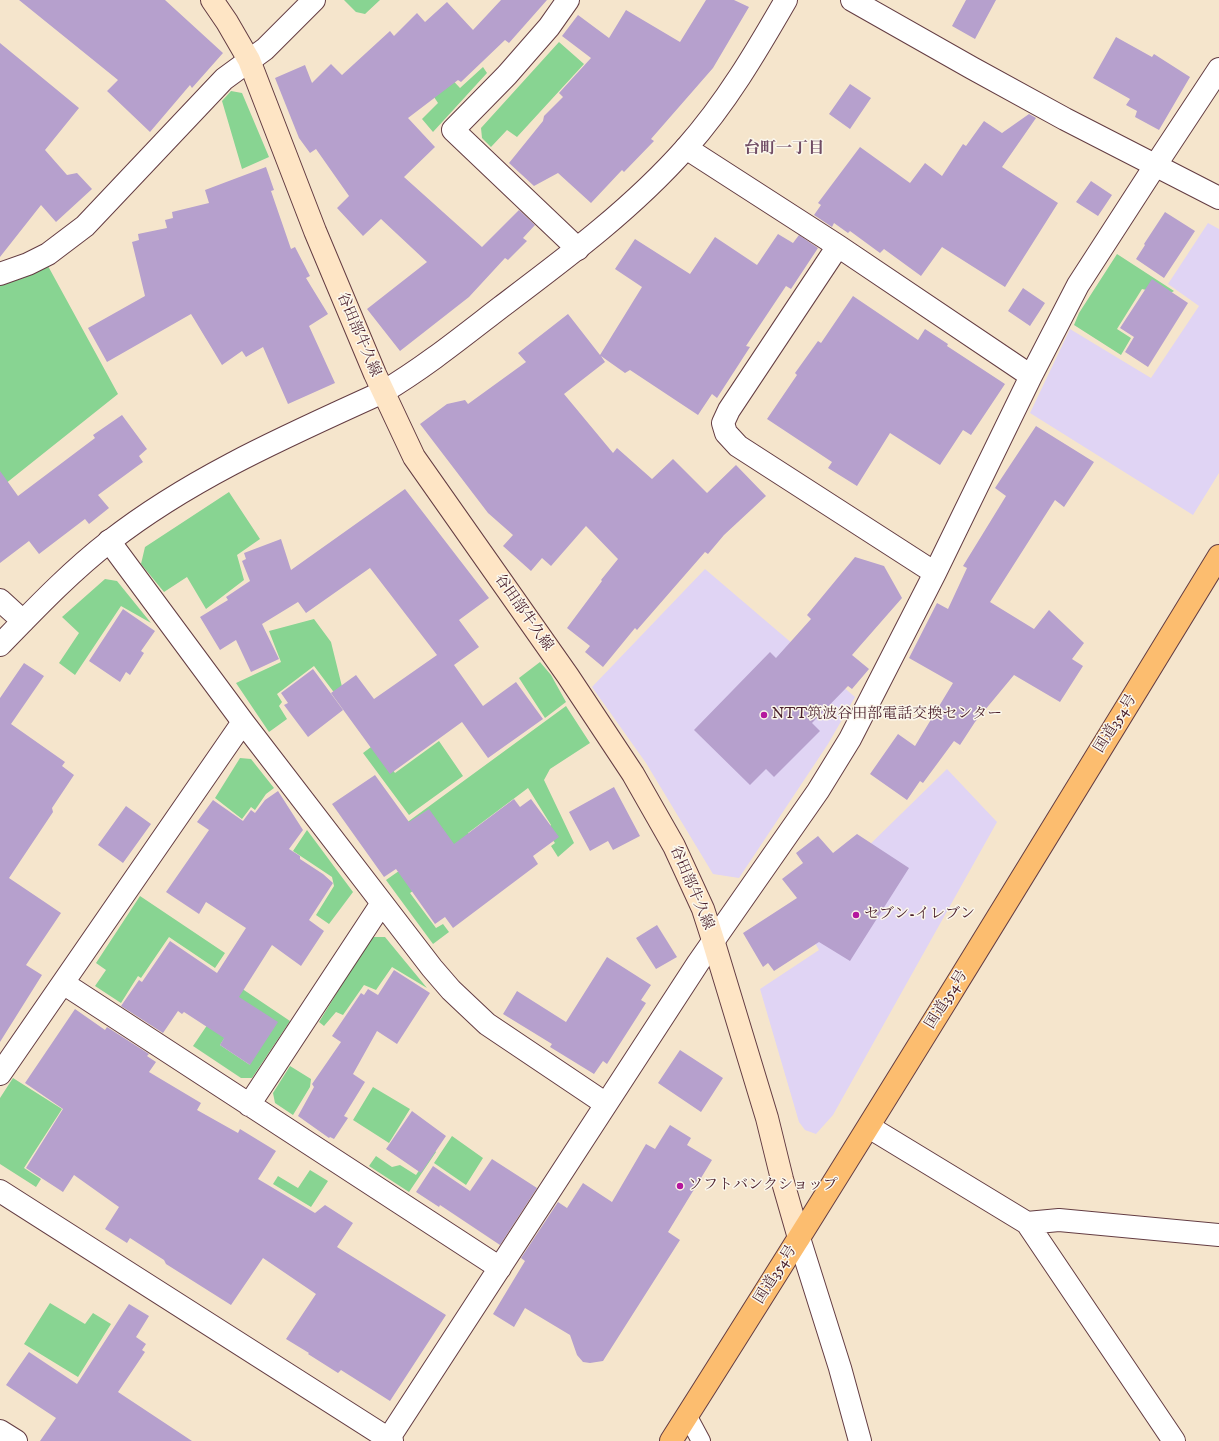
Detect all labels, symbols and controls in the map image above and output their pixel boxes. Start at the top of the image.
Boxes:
district label: 台町一丁目 [744,140,824,160]
street label: 谷田部牛久線 [332,290,384,380]
street label: 谷田部牛久線 [490,571,556,655]
street label: 国道354号 [1091,691,1141,757]
place label: NTT筑波谷田部電話交換センター [772,706,1002,724]
marker: NTT筑波谷田部電話交換センター [759,710,769,720]
street label: 谷田部牛久線 [665,843,717,933]
place label: セブン-イレブン [864,906,975,924]
marker: セブン-イレブン [851,910,861,920]
street label: 国道354号 [922,967,972,1033]
place label: ソフトバンクショップ [688,1177,838,1195]
marker: ソフトバンクショップ [675,1181,685,1191]
street label: 国道354号 [751,1242,801,1308]

